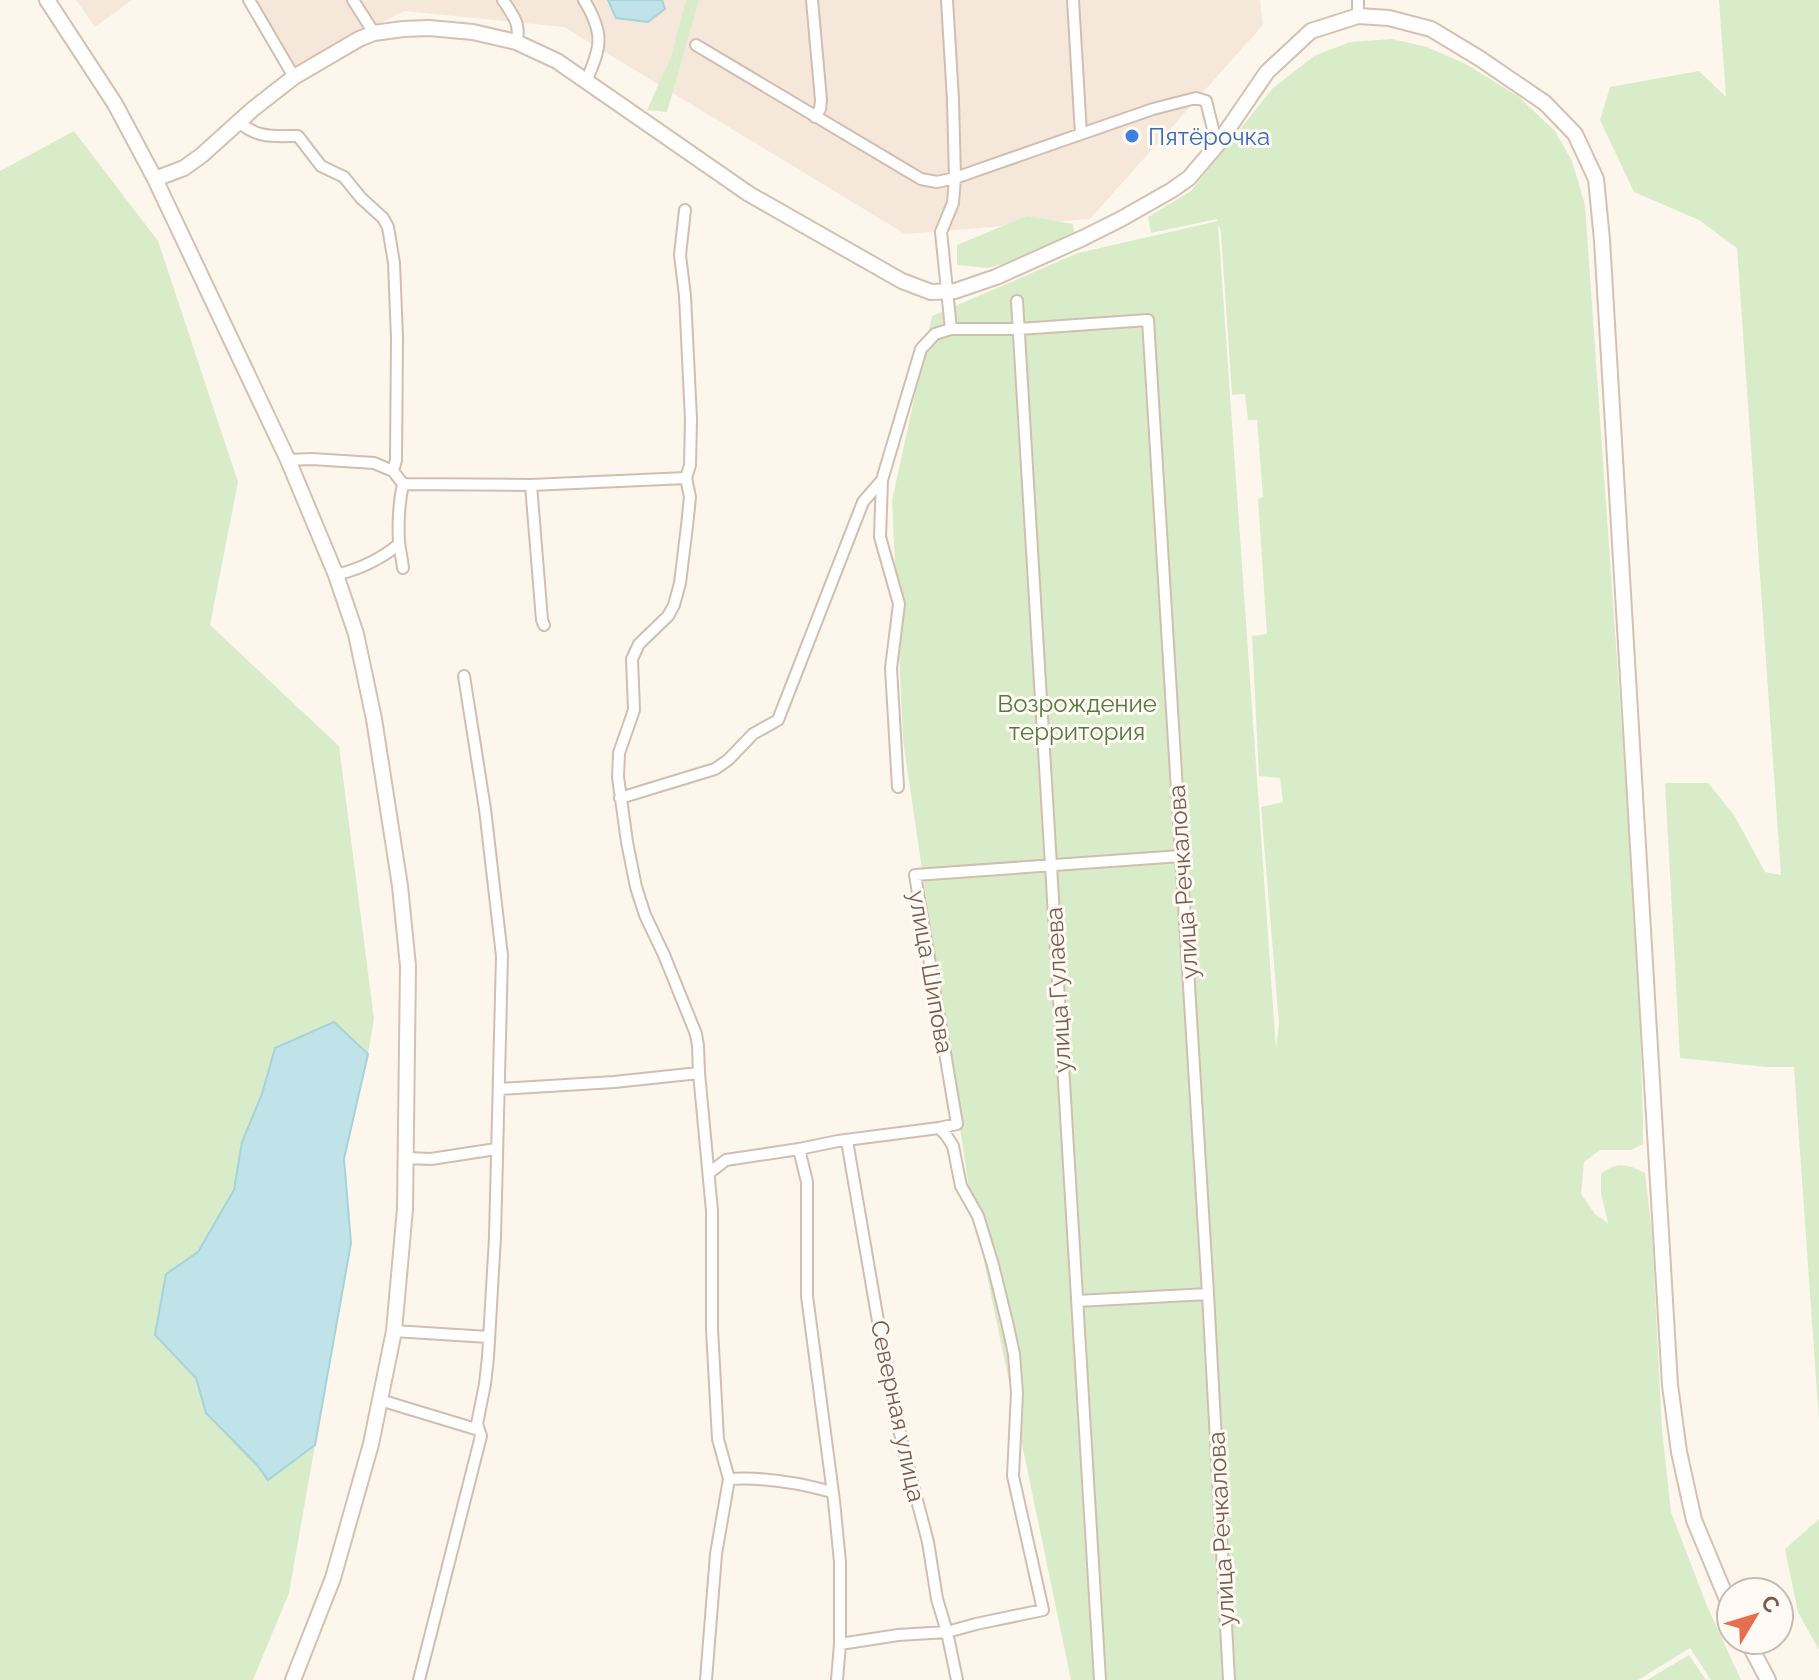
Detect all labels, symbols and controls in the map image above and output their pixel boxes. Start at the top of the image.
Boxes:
place label: Пятёрочка [1148,122,1270,151]
marker: Пятёрочка [1123,127,1141,145]
park label: Возрождение территория [997,689,1157,746]
street label: улица Речкалова [1162,784,1204,980]
street label: улица Шипова [902,888,960,1056]
street label: улица Гулаева [1039,906,1077,1074]
street label: Северная улица [865,1317,931,1505]
street label: улица Речкалова [1201,1431,1241,1627]
north arrow [1715,1576,1795,1656]
text: С [1756,1590,1786,1618]

